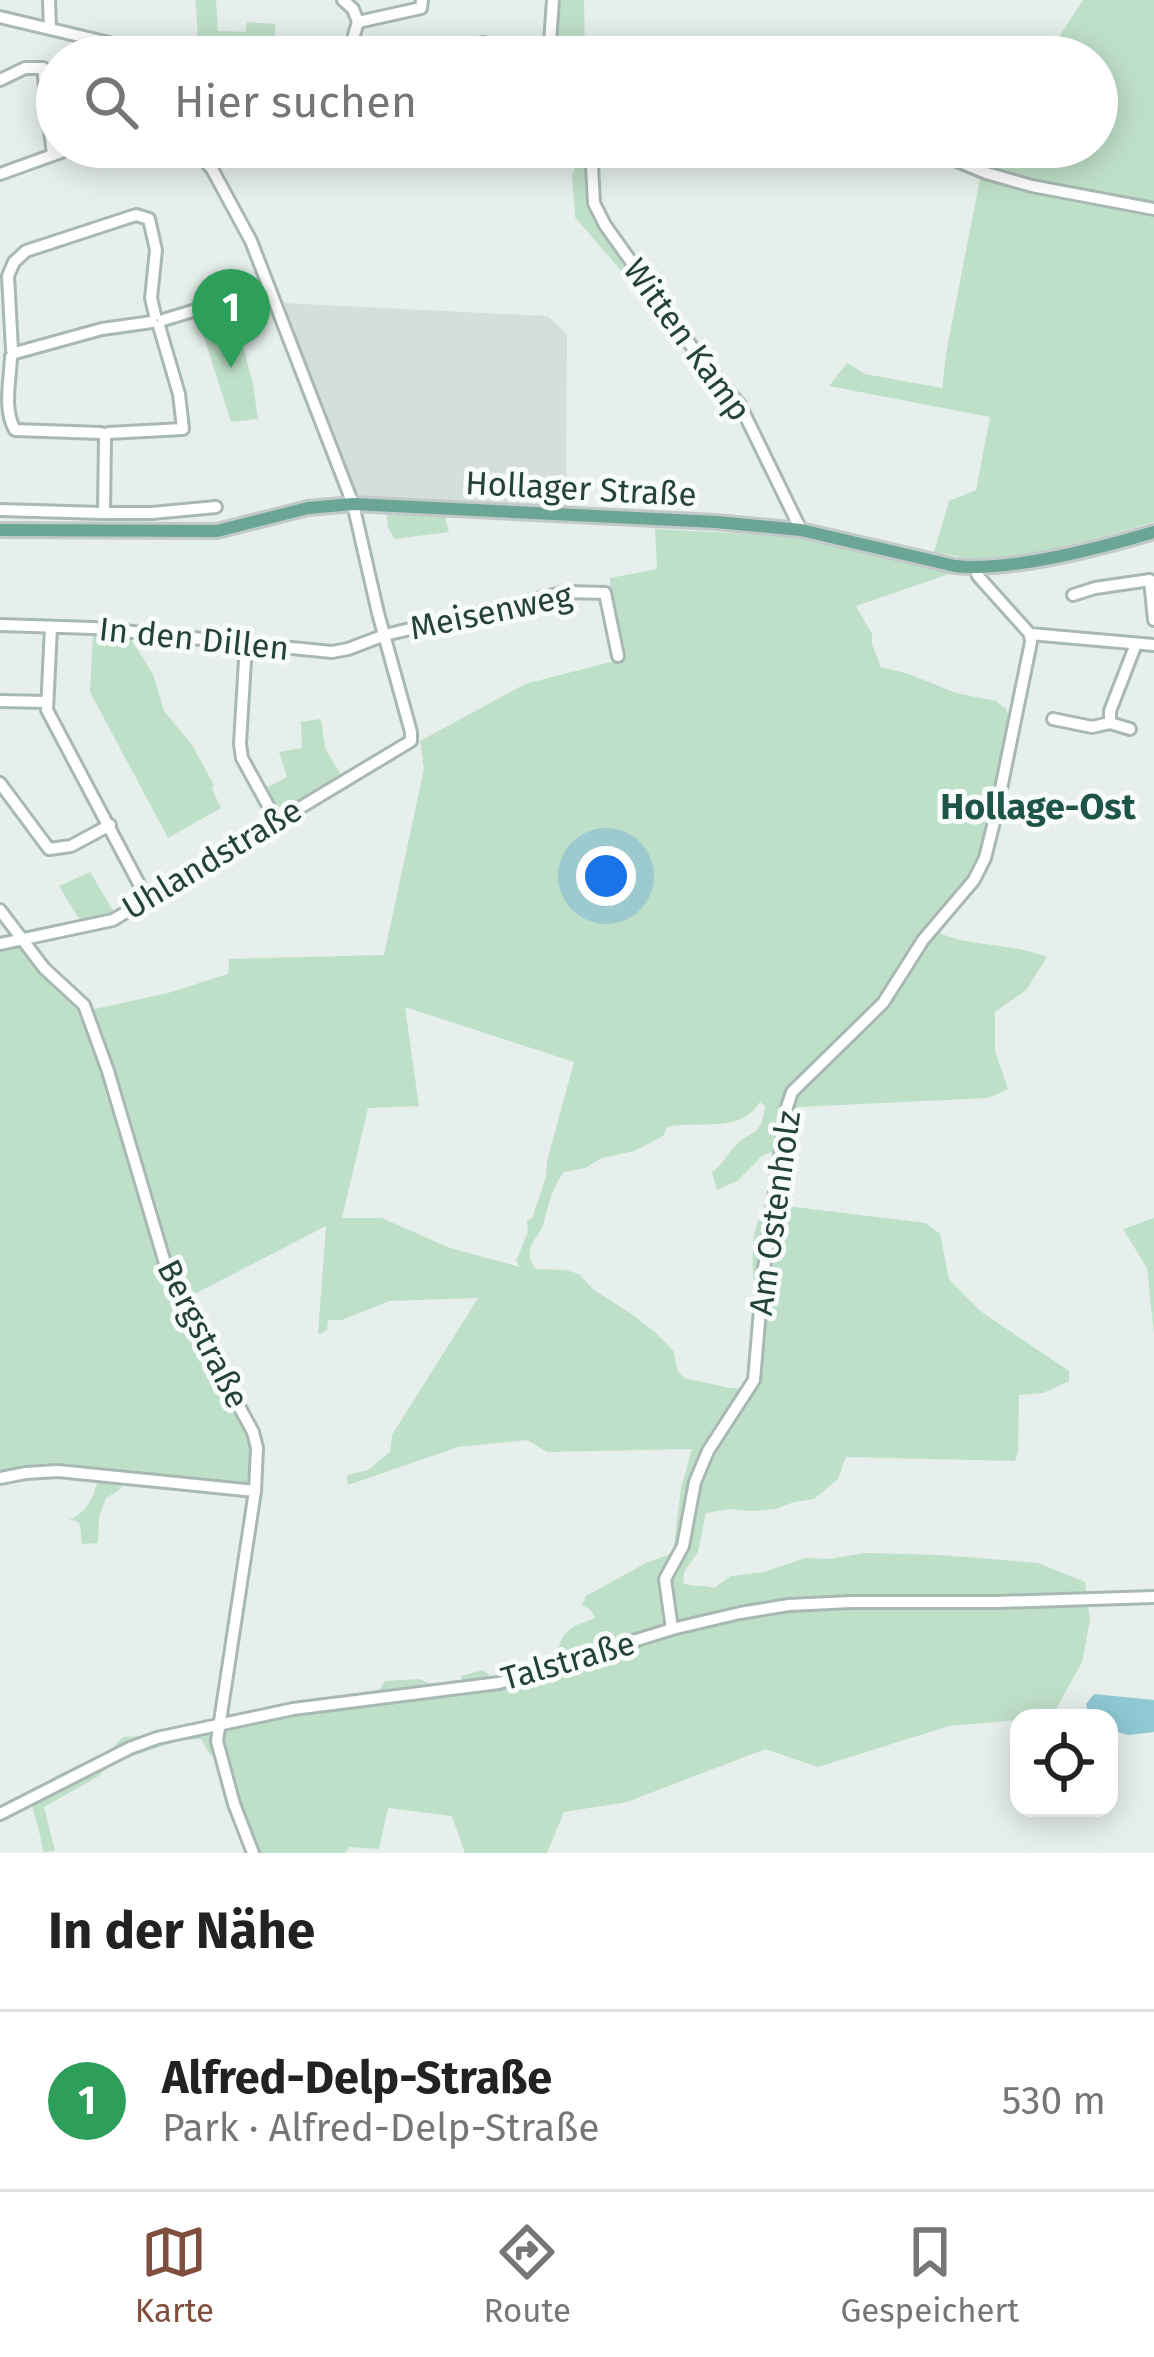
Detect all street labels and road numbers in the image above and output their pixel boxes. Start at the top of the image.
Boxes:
street label: Witten Kamp [615,251,759,429]
street label: Hollager Straße [464,463,698,515]
street label: Meisenweg [406,575,576,649]
street label: In den Dillen [97,609,291,669]
street label: Uhlandstraße [115,790,309,928]
street label: Am Ostenholz [741,1108,809,1318]
street label: Bergstraße [148,1253,258,1415]
street label: Talstraße [497,1623,639,1699]

